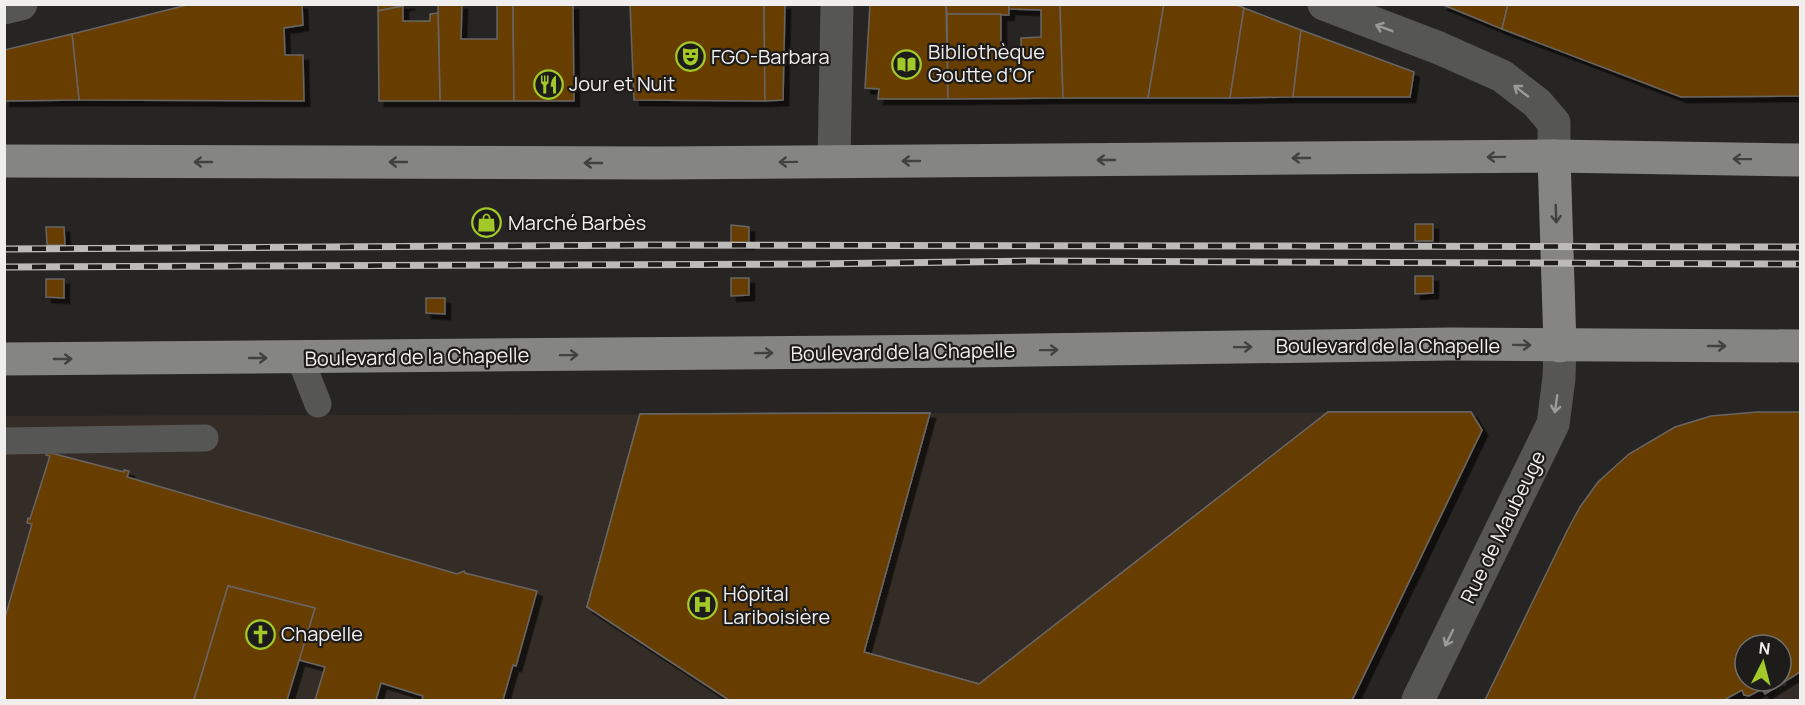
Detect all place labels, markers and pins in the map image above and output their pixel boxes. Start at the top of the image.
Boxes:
place label: Bibliothèque Goutte d’Or [928,38,1045,88]
theatre icon: FGO-Barbara [674,41,706,73]
place label: FGO-Barbara [711,43,830,70]
library icon: Bibliothèque Goutte d’Or [891,48,923,80]
restaurant icon: Jour et Nuit [532,68,564,100]
place label: Jour et Nuit [569,70,675,97]
shop icon: Marché Barbès [471,207,503,239]
place label: Marché Barbès [508,209,646,236]
place label: Hôpital Lariboisière [723,580,830,630]
hospital icon: Hôpital Lariboisière [686,589,718,621]
church icon: Chapelle [244,618,276,650]
place label: Chapelle [281,620,363,647]

